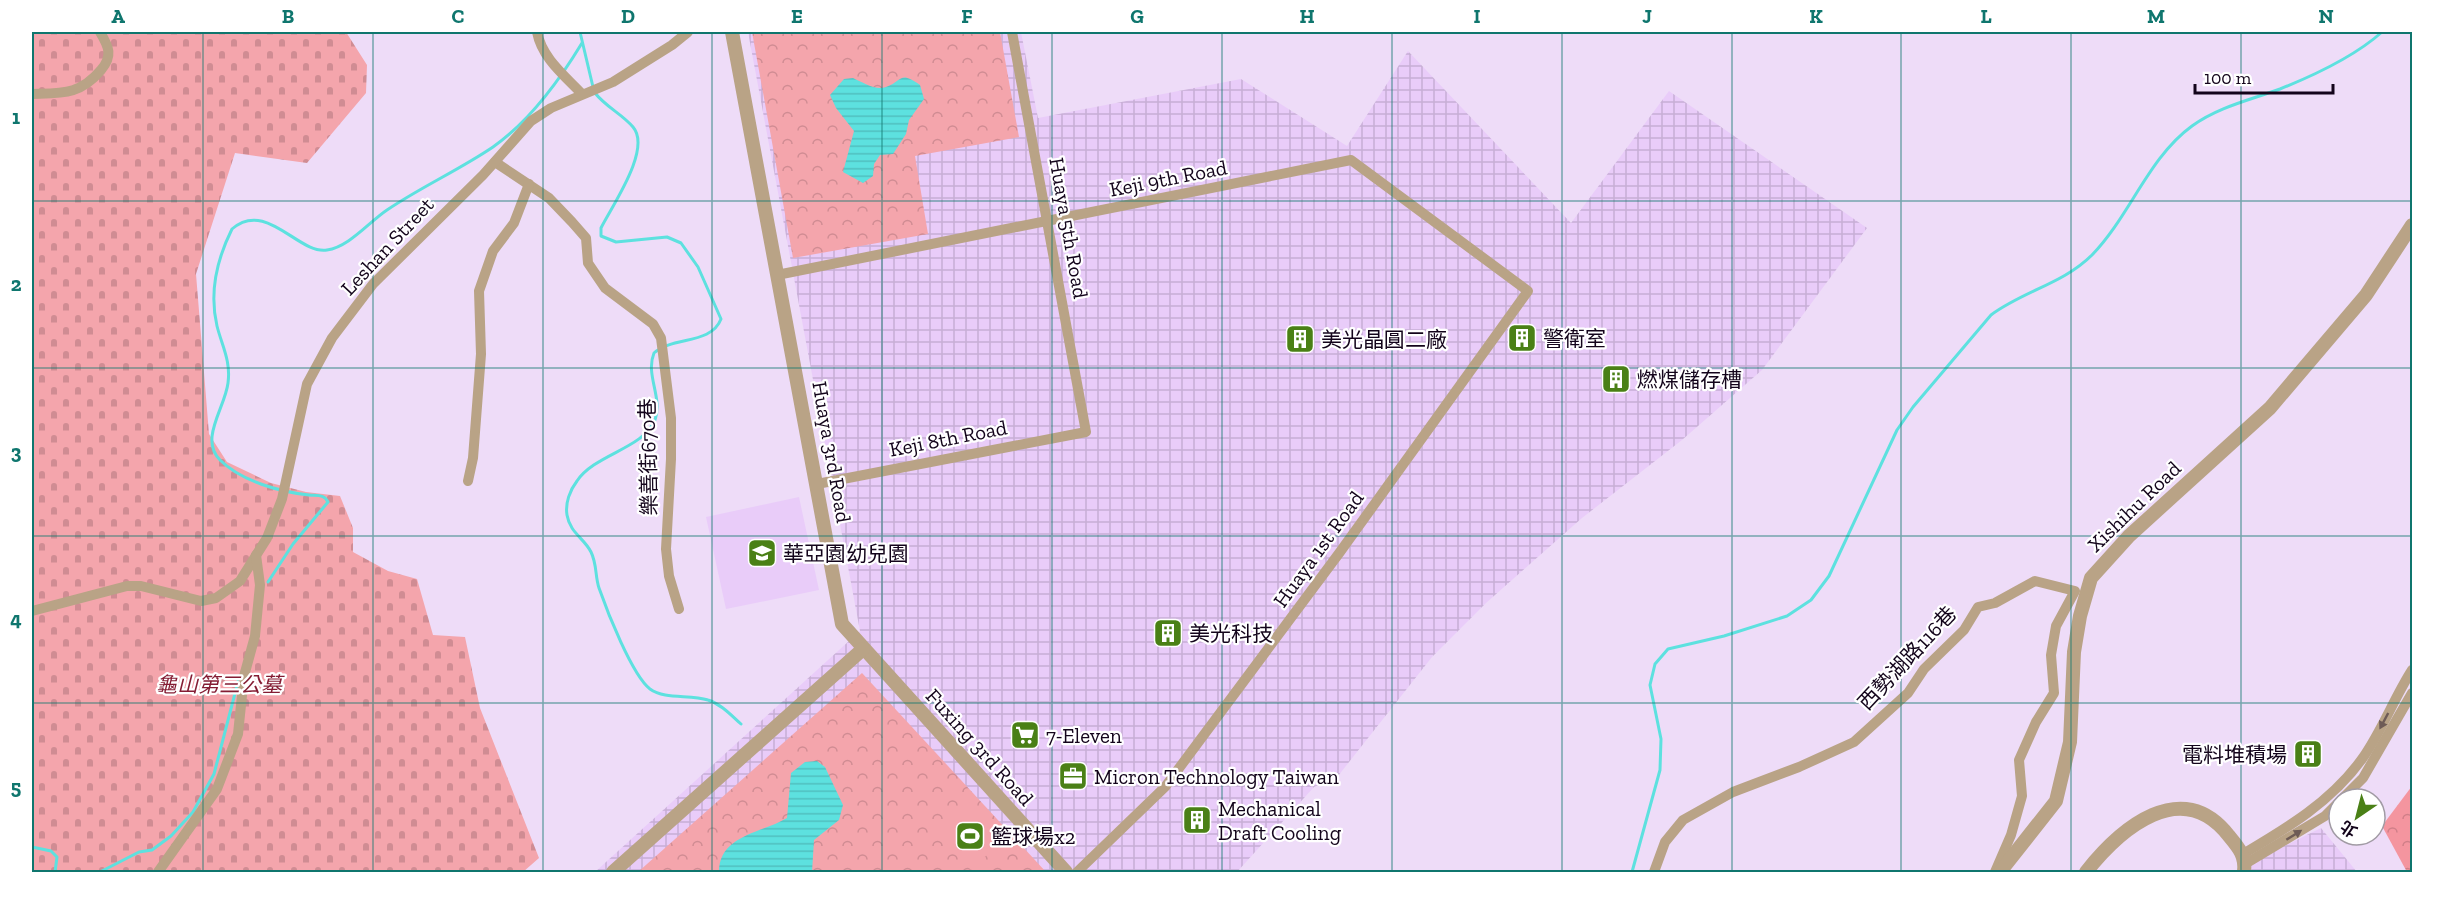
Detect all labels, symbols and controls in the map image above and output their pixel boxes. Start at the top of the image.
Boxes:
text: A [111,4,125,28]
text: B [282,4,294,28]
text: C [452,4,465,28]
text: D [621,4,635,28]
text: E [791,4,803,28]
text: F [961,4,973,28]
text: G [1130,4,1144,28]
text: H [1299,4,1315,28]
text: I [1473,4,1481,28]
text: J [1642,4,1652,28]
text: K [1809,4,1823,28]
text: L [1980,4,1992,28]
text: M [2147,4,2165,28]
text: N [2318,4,2334,28]
scale bar [2195,57,2333,95]
text: 100 m [2204,67,2252,89]
text: 1 [12,105,20,129]
street label: Keji 9th Road [1107,154,1230,203]
street label: Huaya 5th Road [1044,156,1094,301]
street label: Leshan Street [335,192,439,300]
text: 2 [11,272,22,296]
building icon: 警衛室 [1506,322,1538,354]
building icon: 美光晶圓二廠 [1284,323,1316,355]
place label: 警衛室 [1543,326,1606,351]
place label: 美光晶圓二廠 [1321,327,1447,352]
building icon: 燃煤儲存槽 [1600,363,1632,395]
place label: 燃煤儲存槽 [1637,367,1742,392]
street label: Huaya 3rd Road [807,379,857,525]
street label: 樂善街670巷 [634,398,662,516]
street label: Keji 8th Road [887,414,1010,463]
text: 3 [11,440,22,464]
street label: Xishihu Road [2082,455,2186,556]
street label: Huaya 1st Road [1267,486,1369,612]
school or university icon: 華亞園幼兒園 [746,537,778,569]
place label: 華亞園幼兒園 [783,541,909,566]
street label: 西勢湖路116巷 [1853,601,1961,715]
text: 4 [10,607,22,631]
building icon: 美光科技 [1152,617,1184,649]
place label: 美光科技 [1189,621,1273,646]
park label: 龜山第三公墓 [156,672,285,697]
street label: Fuxing 3rd Road [921,683,1039,811]
one-way arrow [2379,713,2389,730]
supermarket icon: 7-Eleven [1009,719,1041,751]
place label: 7-Eleven [1046,723,1122,748]
building icon: 電料堆積場 [2292,738,2324,770]
place label: 電料堆積場 [2182,742,2287,767]
office icon: Micron Technology Taiwan [1057,760,1089,792]
place label: Micron Technology Taiwan [1094,764,1339,789]
text: 5 [11,775,21,799]
north arrow [2327,787,2387,847]
place label: Mechanical Draft Cooling [1218,796,1342,845]
building icon: Mechanical Draft Cooling [1181,804,1213,836]
text: 北 [2337,817,2361,841]
sports icon: 籃球場x2 [954,820,986,852]
place label: 籃球場x2 [991,824,1076,849]
one-way arrow [2286,830,2302,841]

